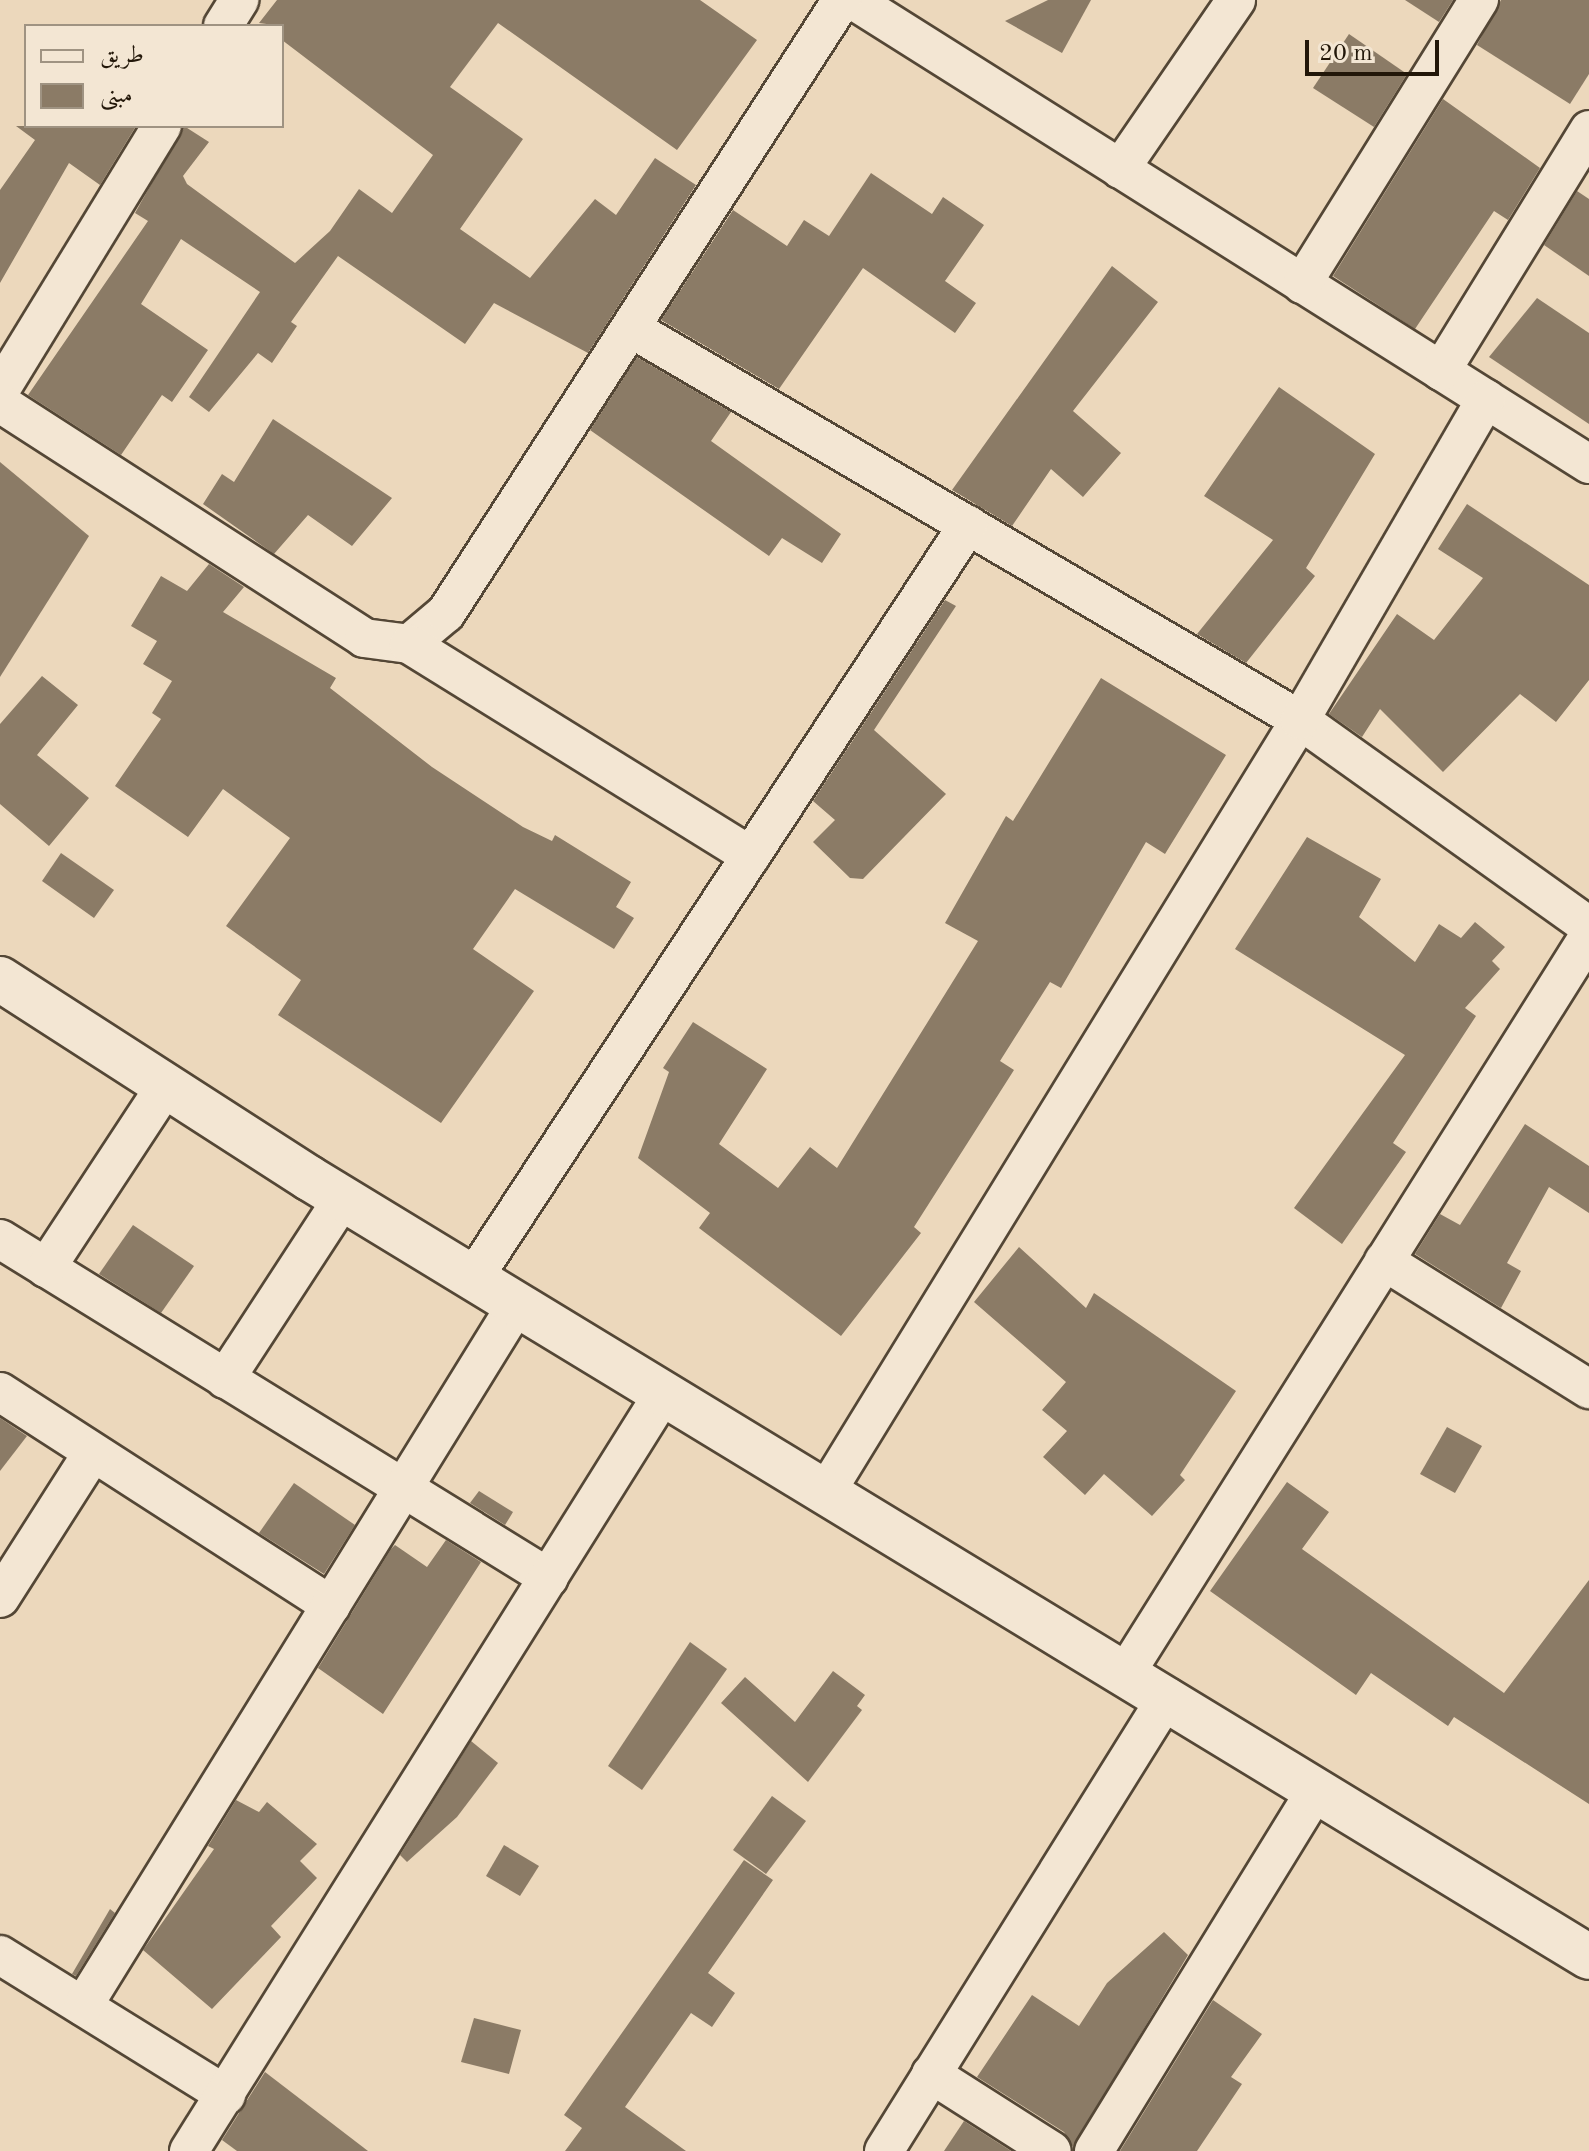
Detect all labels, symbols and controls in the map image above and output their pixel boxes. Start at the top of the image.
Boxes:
legend [24,24,284,128]
scale bar [1309,24,1443,74]
text: 20 m [1319,42,1373,66]
text: طريق [100,44,144,68]
text: مبنى [100,84,133,108]

